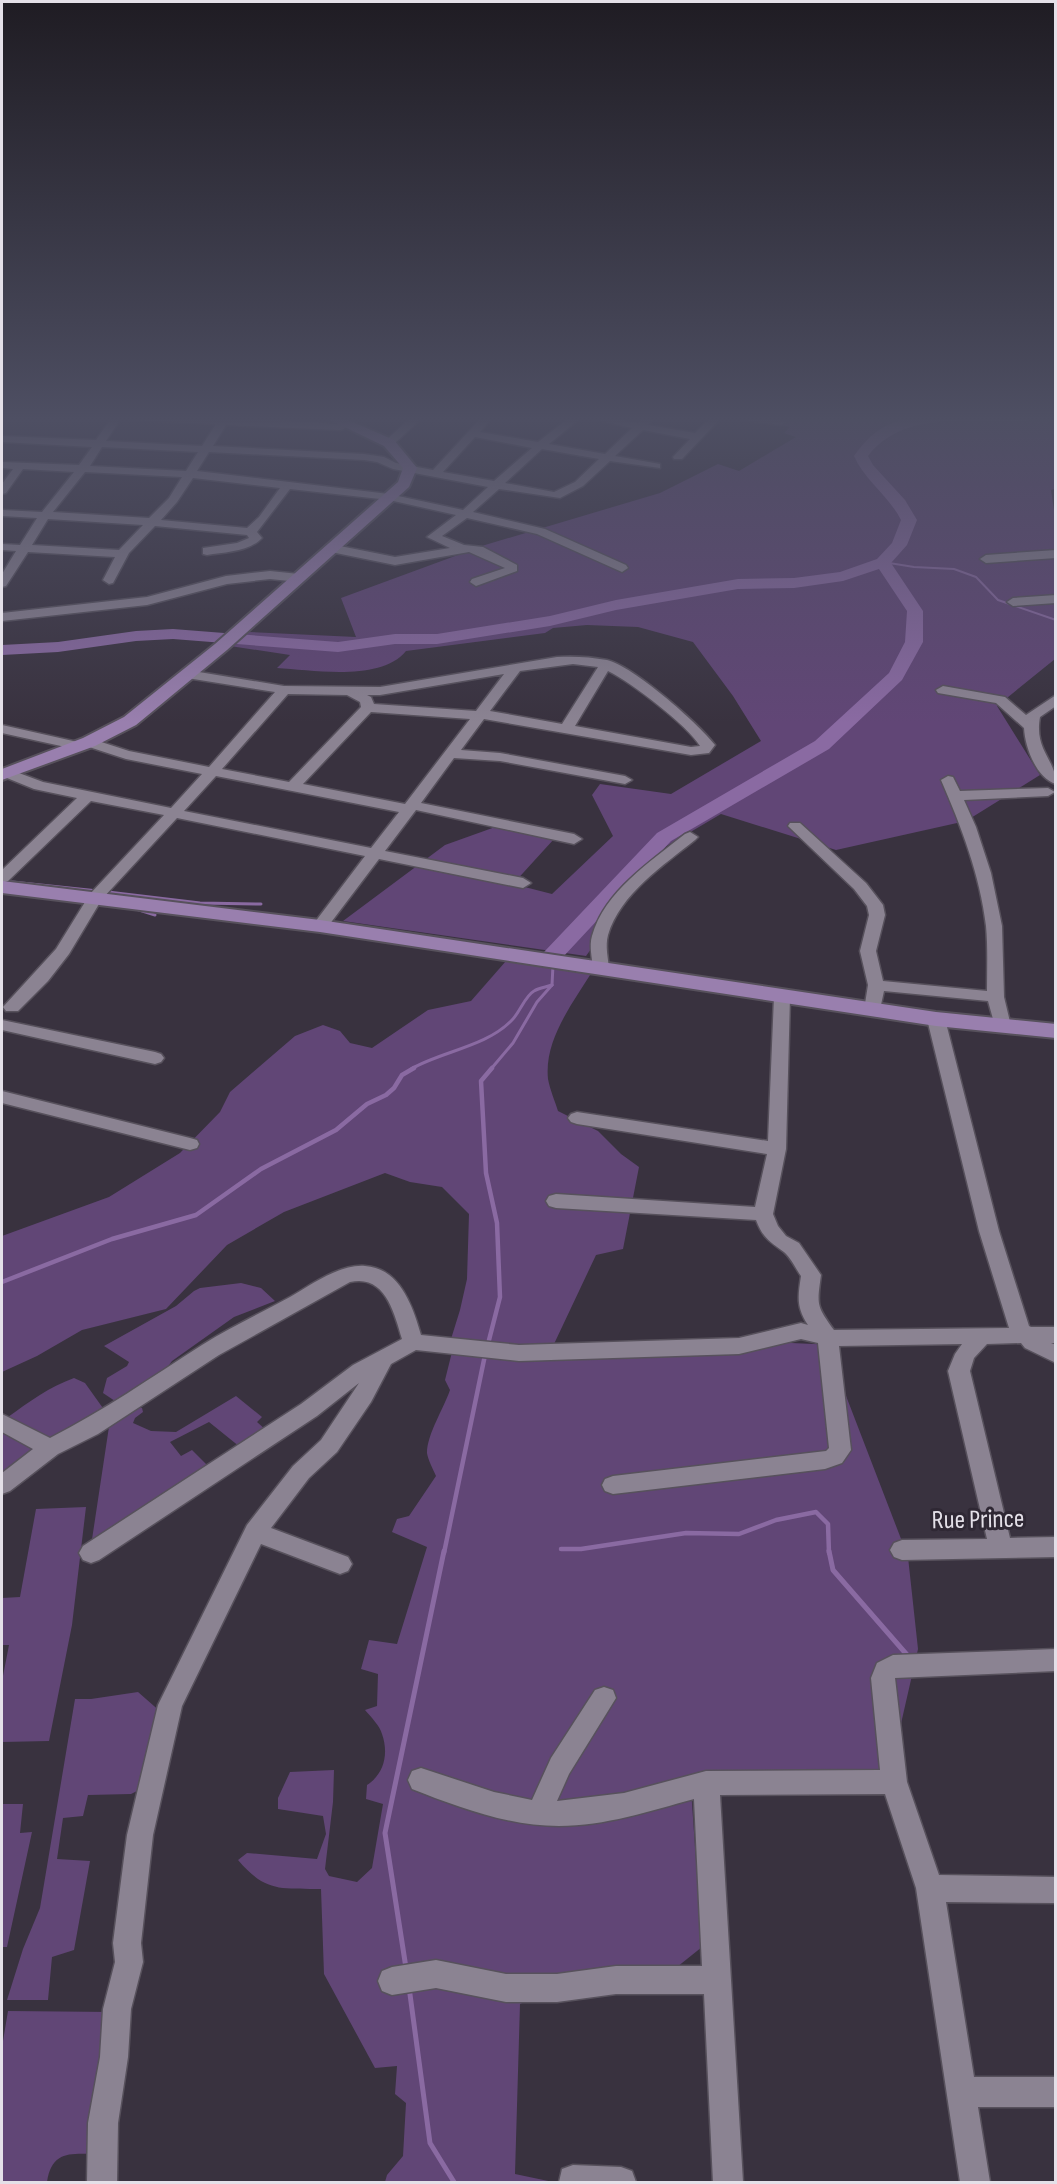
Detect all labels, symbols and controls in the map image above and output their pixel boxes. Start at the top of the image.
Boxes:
street label: Rue Prince [931,1504,1025,1536]

